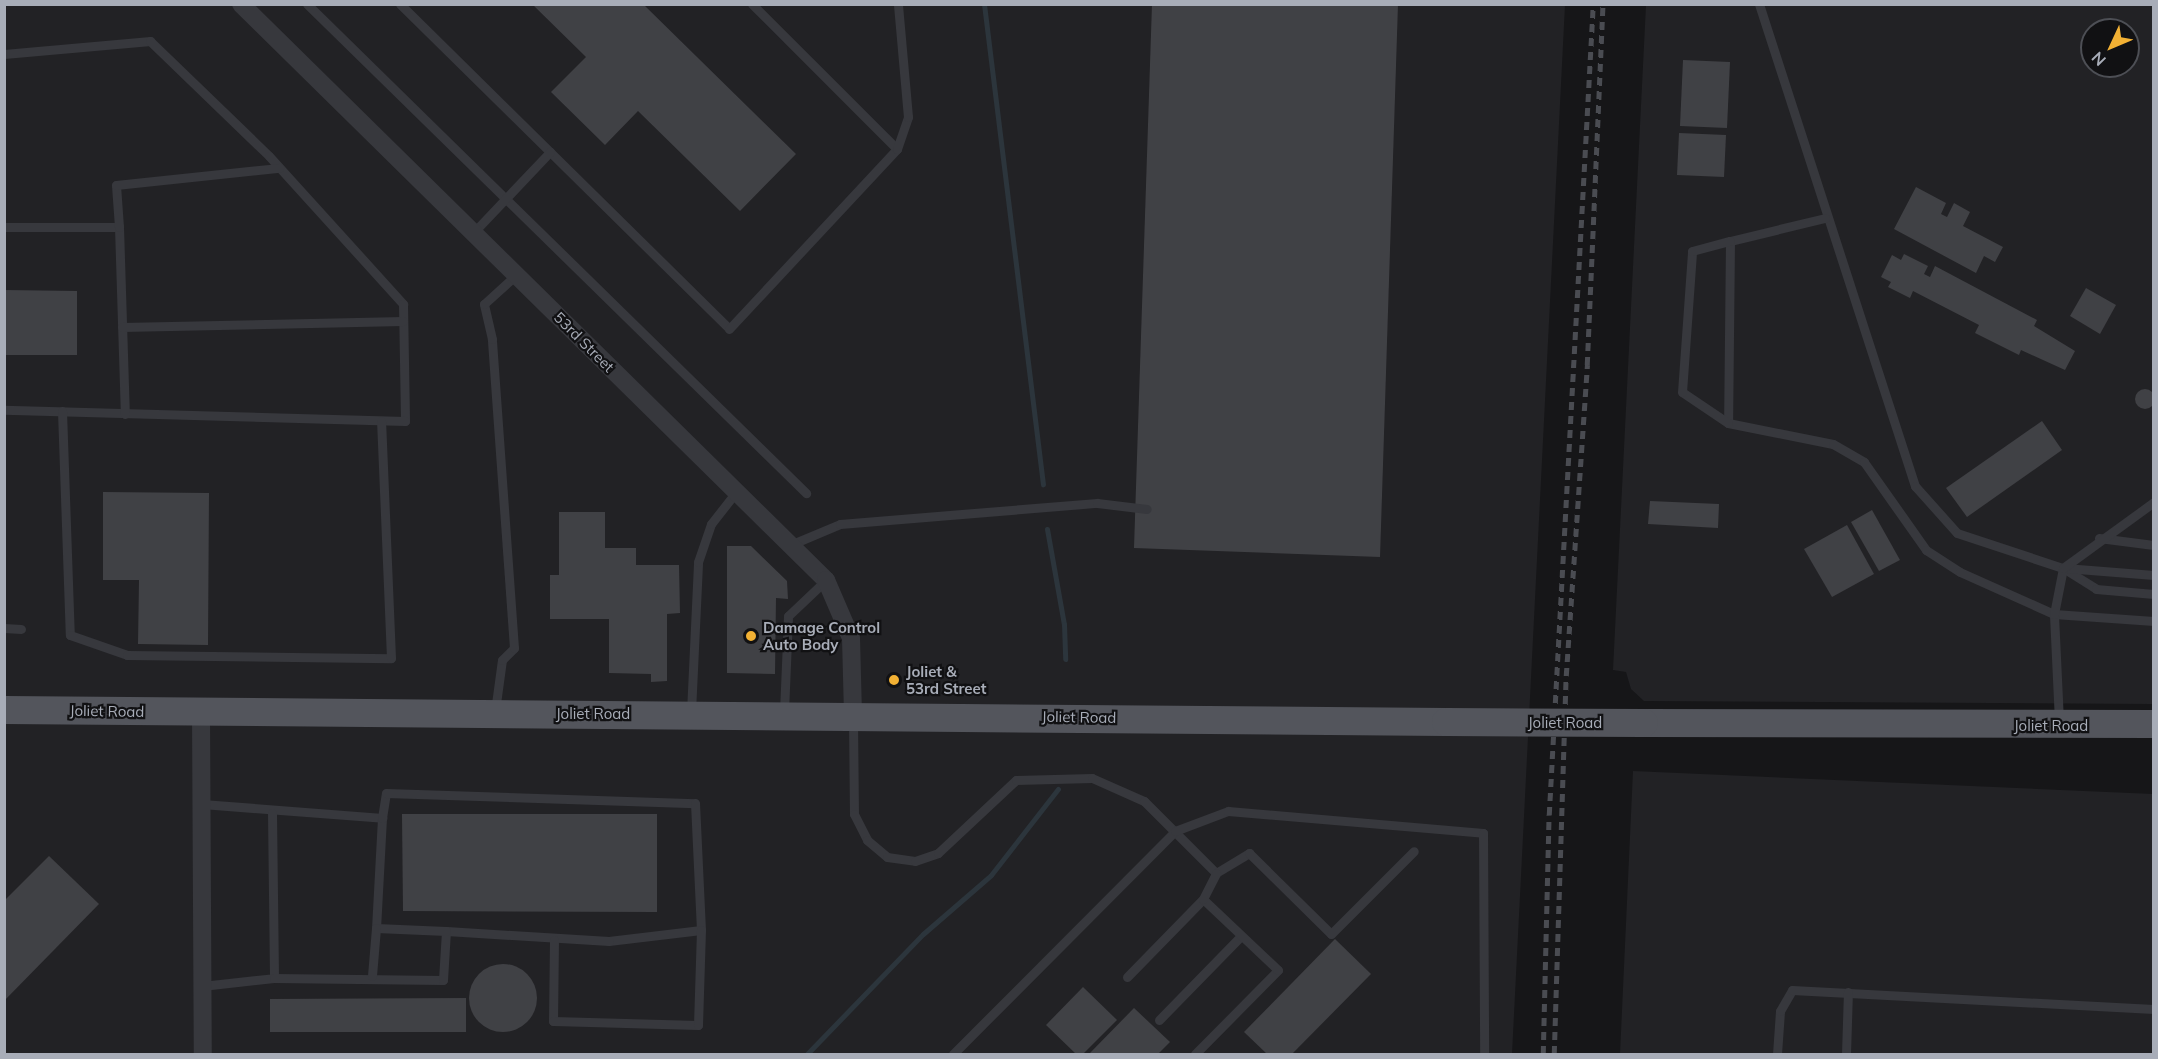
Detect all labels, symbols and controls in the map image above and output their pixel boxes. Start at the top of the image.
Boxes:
north arrow [2080,18,2140,78]
text: N [2087,48,2110,70]
street label: 53rd Street [550,308,618,376]
place label: Damage Control Auto Body [763,618,880,653]
marker: Damage Control Auto Body [744,629,758,643]
place label: Joliet & 53rd Street [906,662,986,697]
marker: Joliet & 53rd Street [887,673,901,687]
street label: Joliet Road [69,701,145,721]
street label: Joliet Road [556,705,630,723]
street label: Joliet Road [1041,707,1117,727]
street label: Joliet Road [1528,714,1602,732]
street label: Joliet Road [2014,717,2088,735]

